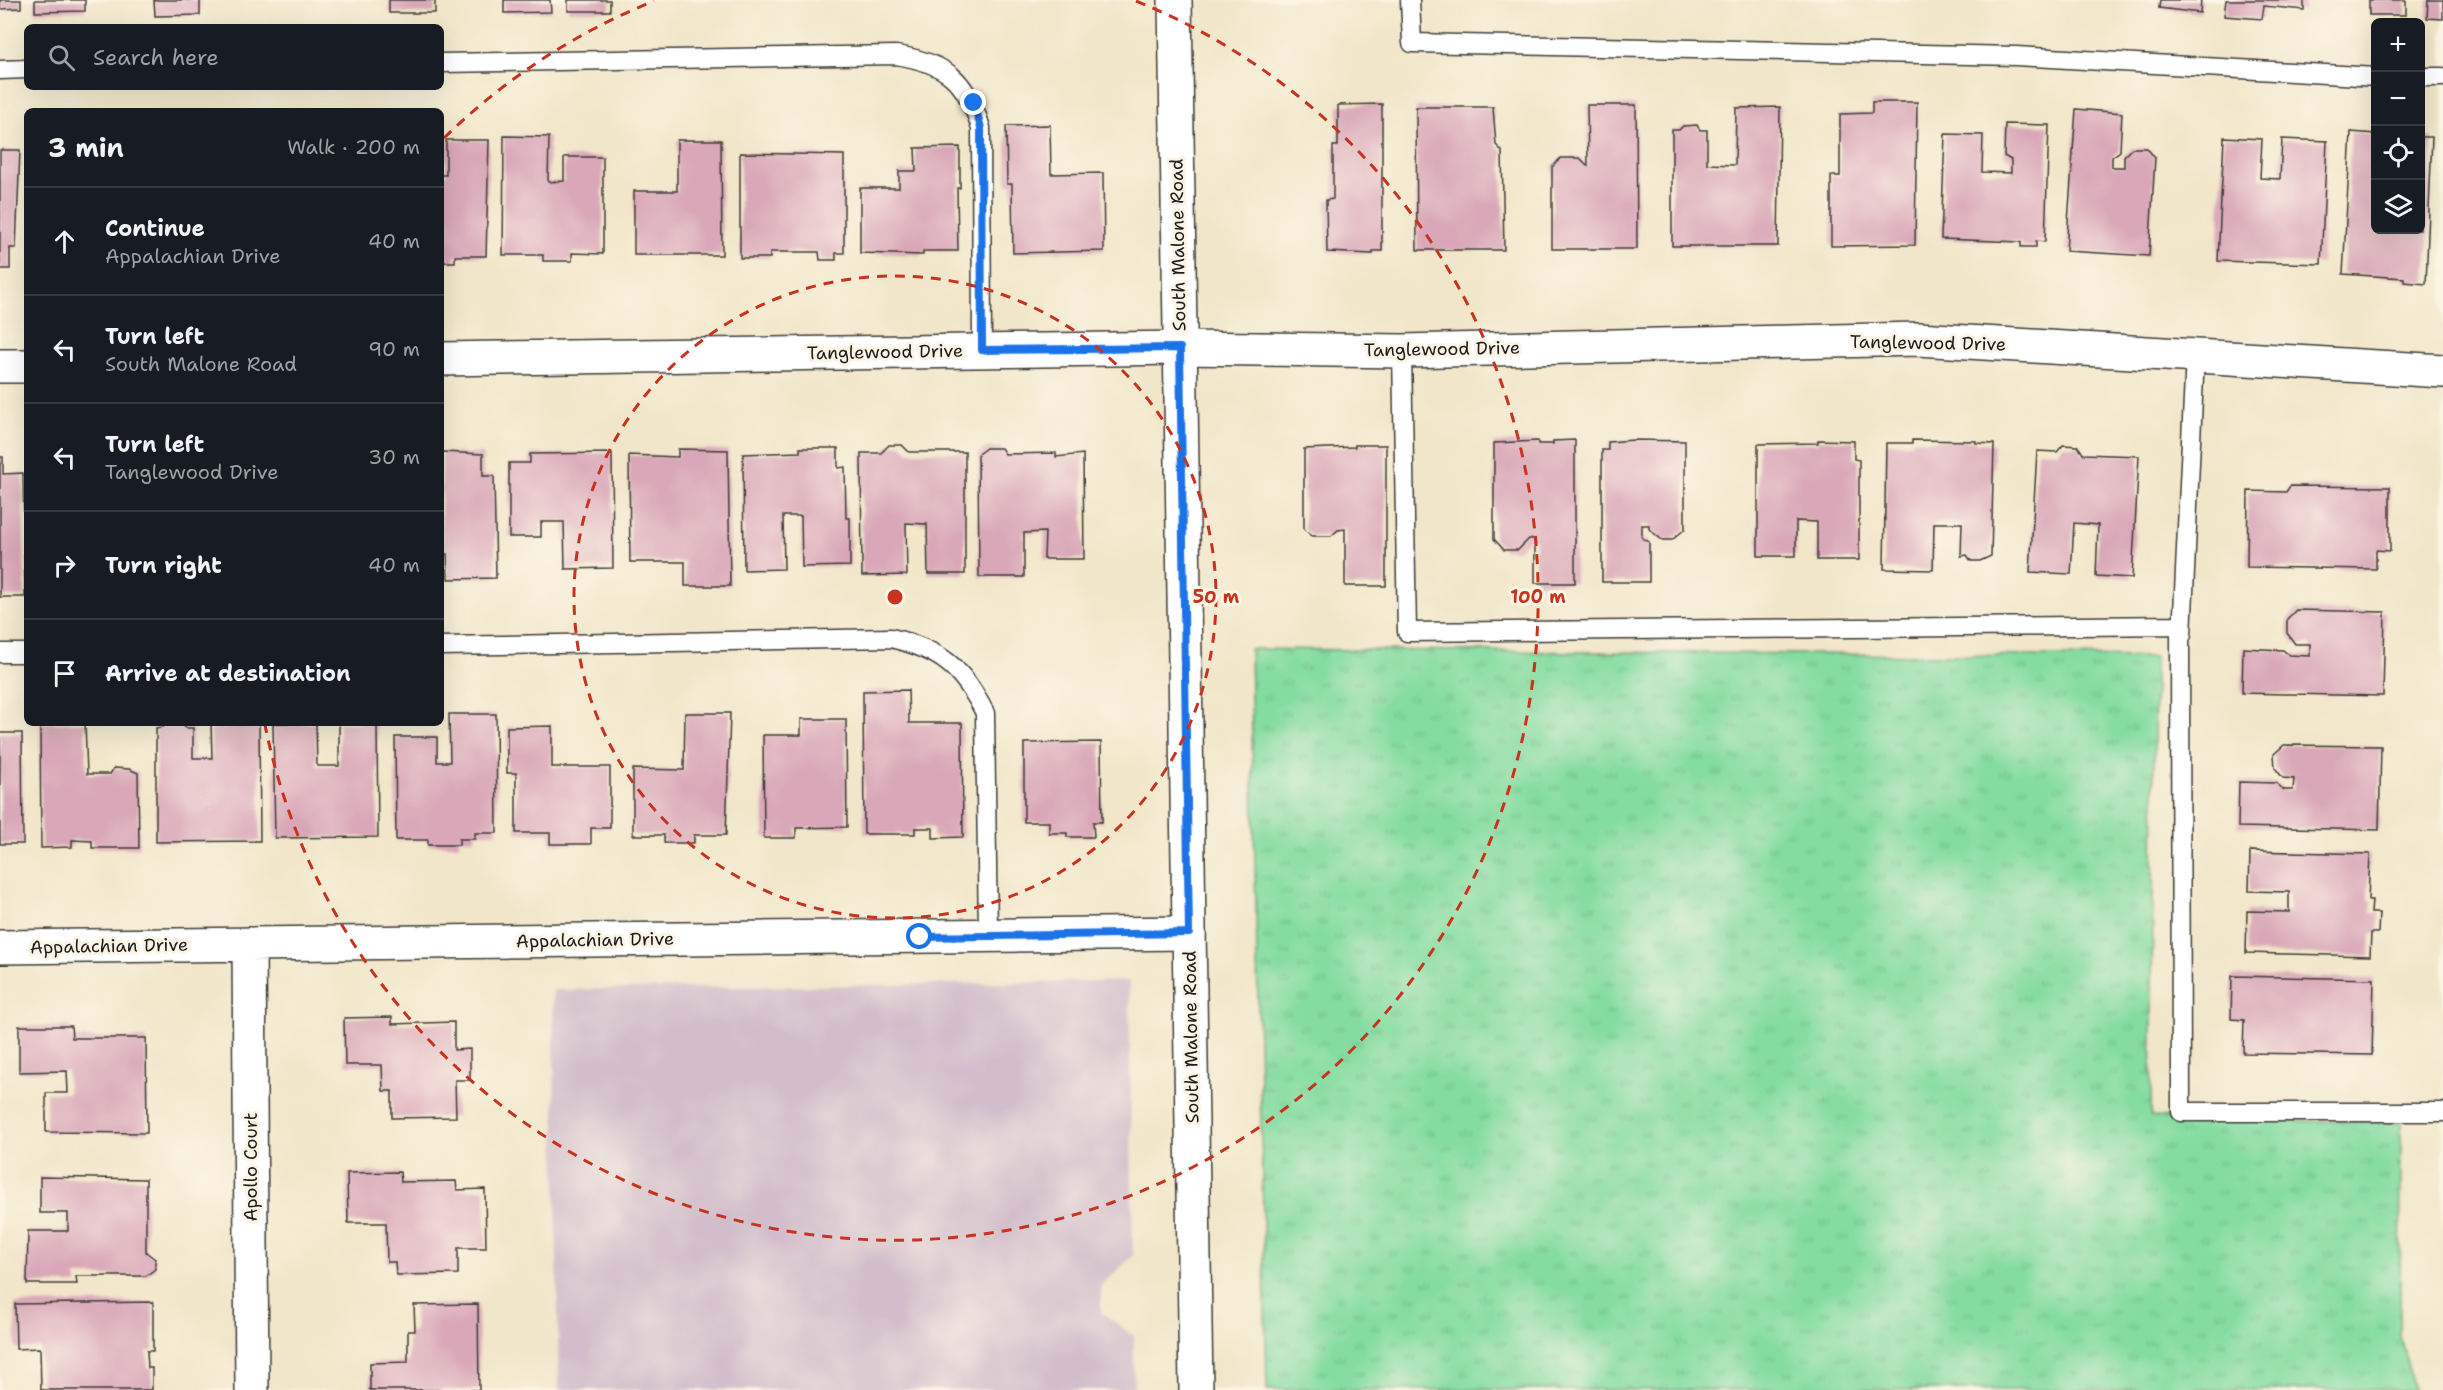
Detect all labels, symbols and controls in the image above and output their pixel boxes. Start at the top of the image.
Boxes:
map controls [2371,18,2425,234]
button: + [2371,18,2425,72]
search box [24,24,444,90]
icon: search [45,41,78,74]
text: Search here [93,43,219,72]
button: − [2371,72,2425,126]
route end [960,89,986,115]
button: locate [2371,126,2425,180]
text: 3 min [48,130,124,165]
text: Walk · 200 m [287,134,420,160]
street label: South Malone Road [1164,158,1192,332]
button: layers [2371,180,2425,234]
text: Continue [105,214,205,243]
icon: ahead [48,225,81,258]
text: 40 m [368,228,420,254]
text: Appalachian Drive [105,243,281,269]
text: Turn left [105,322,204,351]
street label: Tanglewood Drive [1850,330,2006,356]
icon: left [48,333,81,366]
text: 90 m [368,336,420,362]
street label: Tanglewood Drive [1364,336,1520,362]
street label: Tanglewood Drive [807,339,963,365]
text: South Malone Road [105,351,297,377]
text: Turn left [105,430,204,459]
icon: left [48,441,81,474]
text: 30 m [368,444,420,470]
text: Tanglewood Drive [105,459,279,485]
icon: right [48,549,81,582]
text: Turn right [105,551,222,580]
text: 40 m [368,552,420,578]
text: 50 m [1193,585,1240,609]
text: 100 m [1510,585,1566,609]
centre of rings [885,587,905,607]
icon: arrive [48,657,81,690]
text: Arrive at destination [105,659,351,688]
route start [906,923,932,949]
street label: Appalachian Drive [516,927,674,953]
street label: Appalachian Drive [30,933,188,959]
street label: South Malone Road [1177,950,1205,1124]
street label: Apollo Court [239,1112,263,1222]

